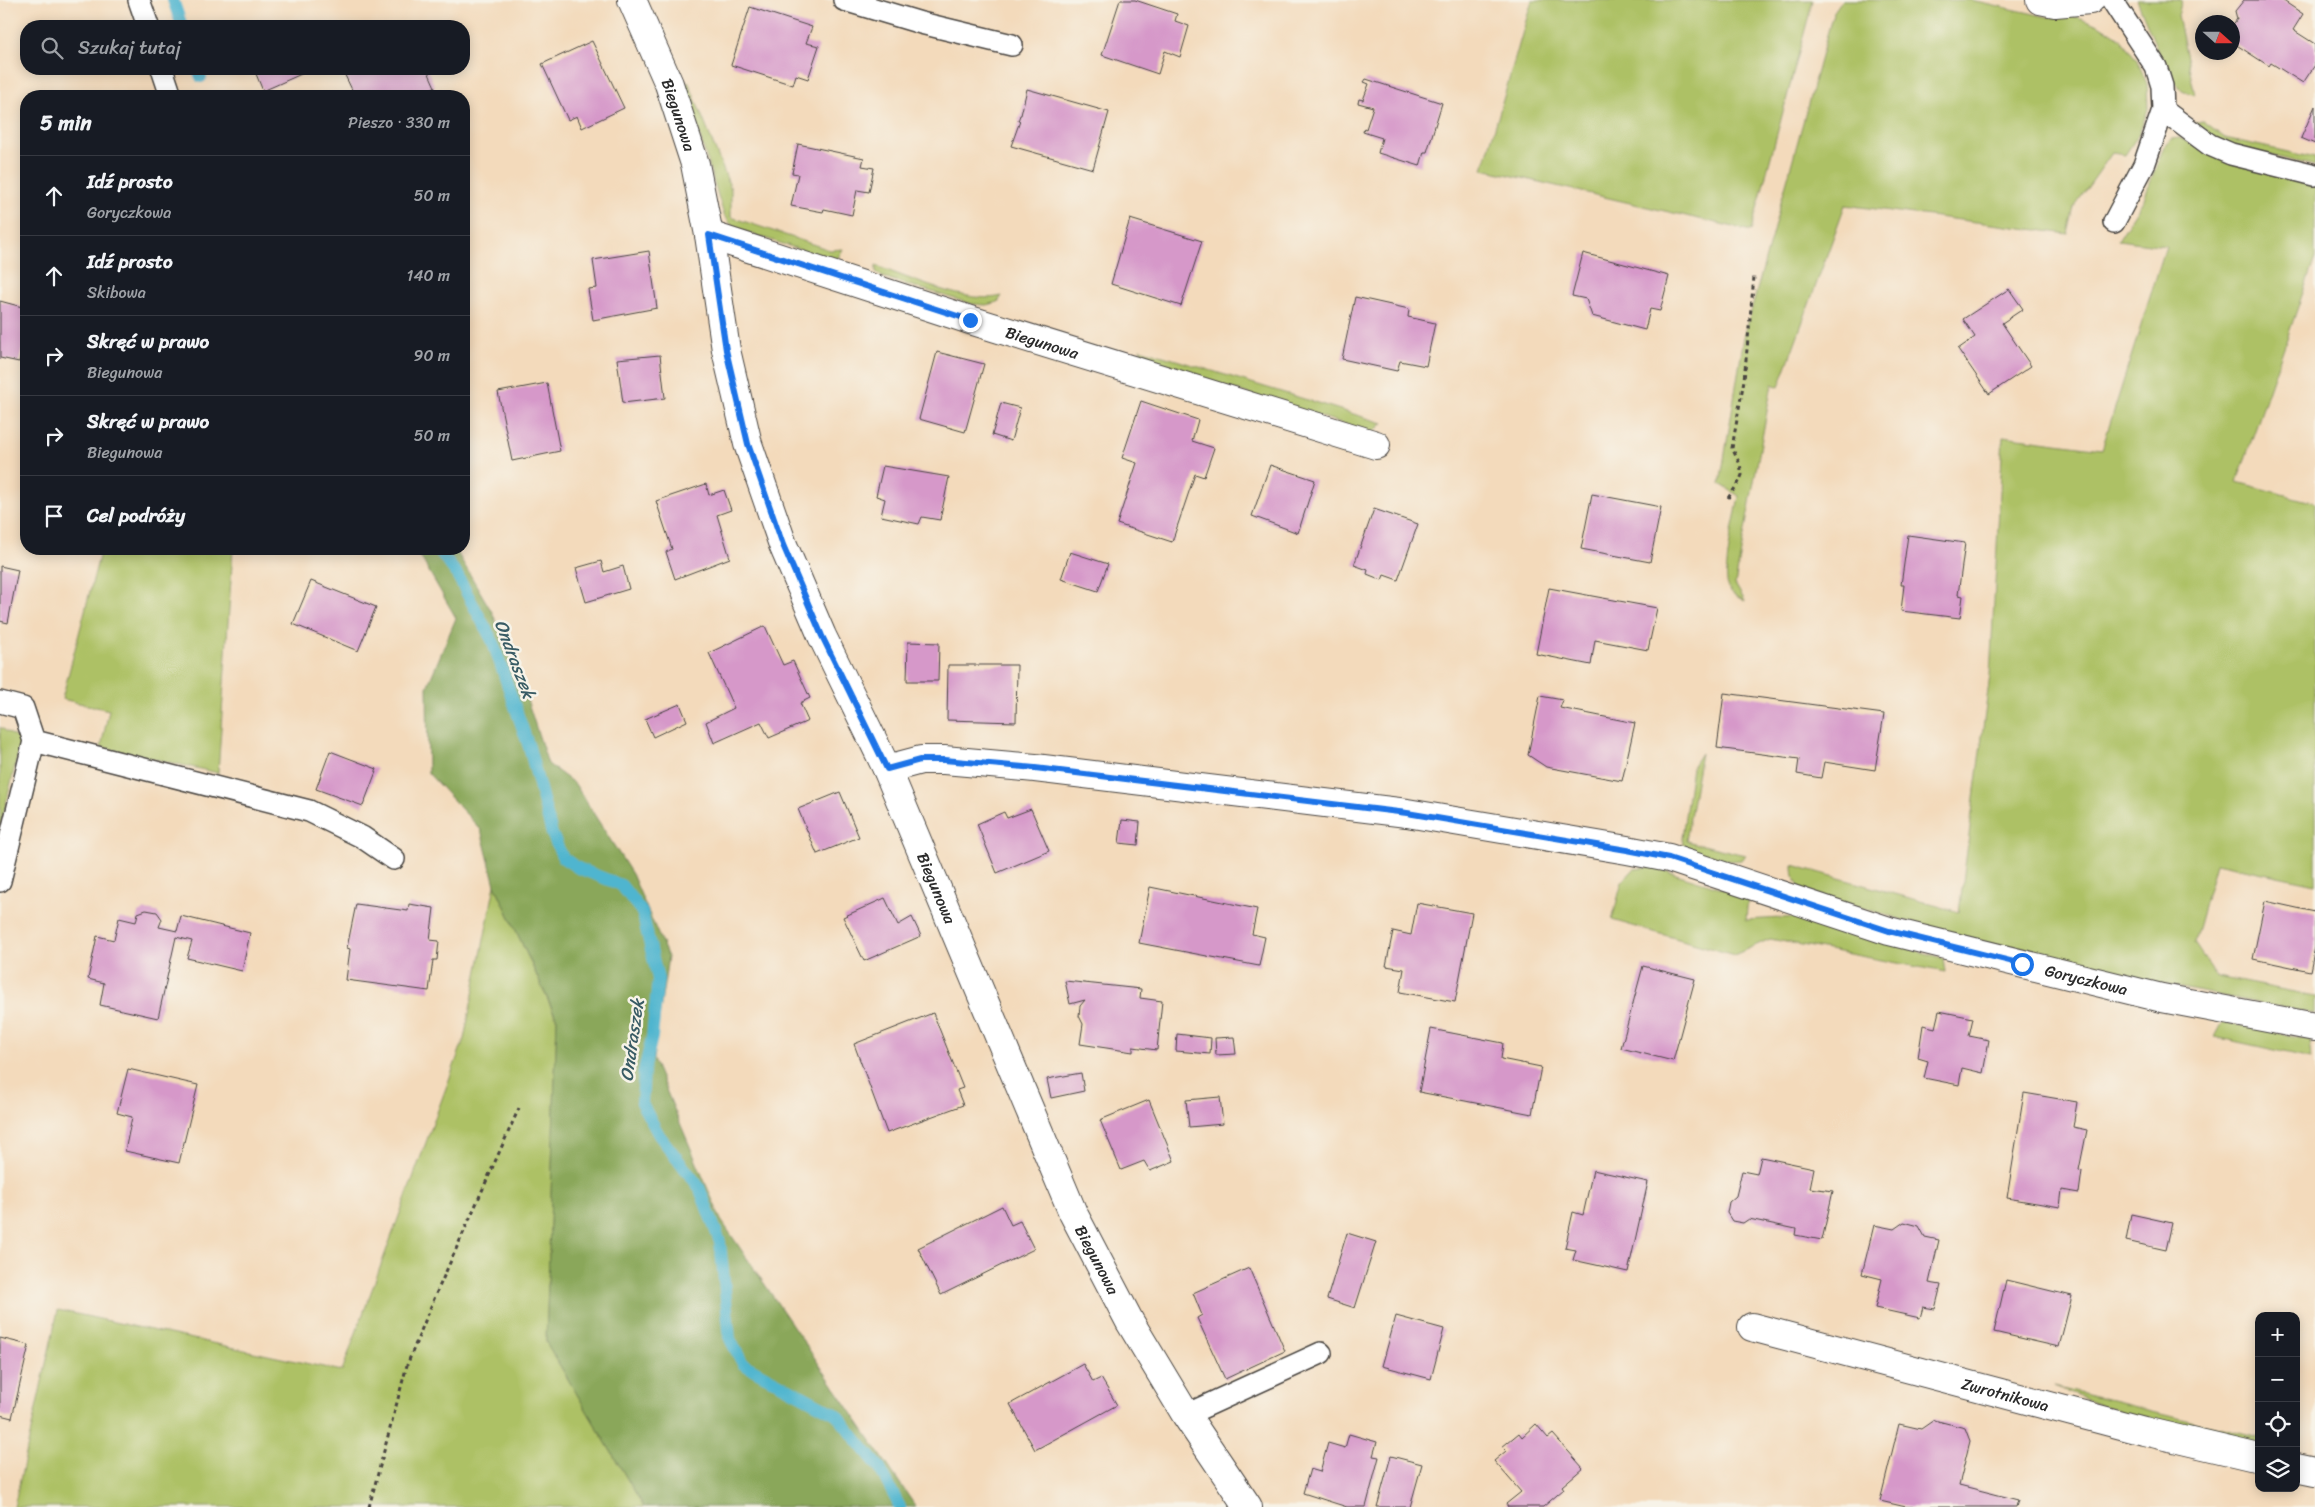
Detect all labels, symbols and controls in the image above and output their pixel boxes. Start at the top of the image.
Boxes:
north arrow [2195,15,2240,60]
search box [20,20,470,75]
text: Szukaj tutaj [78,31,181,64]
icon: search [38,34,66,62]
street label: Biegunowa [654,73,705,156]
text: 5 min [40,104,92,142]
text: Pieszo · 330 m [348,108,450,137]
text: Idź prosto [87,165,173,198]
text: 50 m [414,181,450,210]
icon: ahead [40,182,68,210]
text: Goryczkowa [87,198,171,227]
text: Idź prosto [87,245,173,278]
text: 140 m [407,261,450,290]
icon: ahead [40,262,68,290]
text: Skibowa [87,278,146,307]
route end [959,309,982,332]
street label: Biegunowa [1002,317,1083,367]
text: Skręć w prawo [87,325,209,358]
text: 90 m [414,341,450,370]
icon: right [40,342,68,370]
text: Biegunowa [87,358,162,387]
text: Skręć w prawo [87,405,209,438]
text: 50 m [414,421,450,450]
icon: right [40,422,68,450]
text: Biegunowa [87,438,162,467]
text: Cel podróży [87,499,185,532]
icon: arrive [40,502,68,530]
water label: Ondraszek [485,615,545,705]
street label: Biegunowa [909,848,965,929]
route start [2011,953,2034,976]
street label: Goryczkowa [2042,955,2131,1004]
water label: Ondraszek [610,995,654,1083]
street label: Biegunowa [1067,1220,1128,1301]
map controls [2255,1312,2300,1492]
button: + [2255,1312,2300,1357]
button: − [2255,1357,2300,1402]
street label: Zwrotnikowa [1958,1369,2052,1420]
button: locate [2255,1402,2300,1447]
button: layers [2255,1447,2300,1492]

